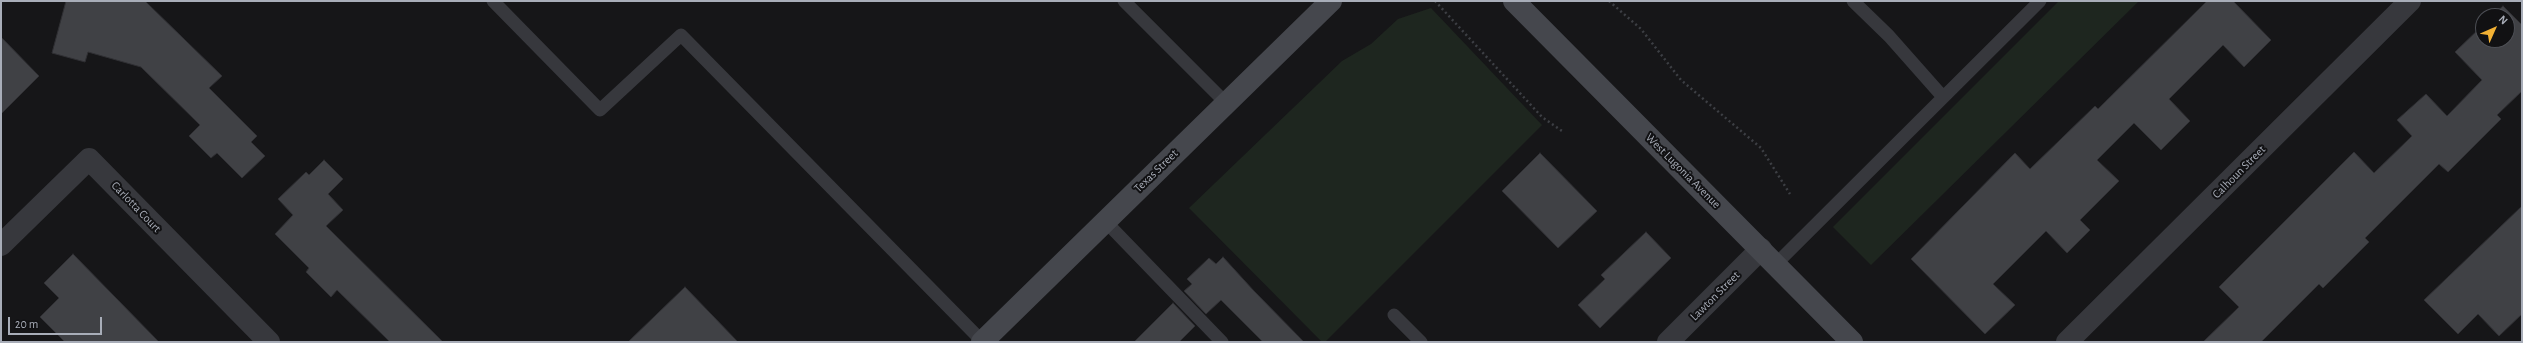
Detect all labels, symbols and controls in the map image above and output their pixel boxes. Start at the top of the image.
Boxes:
north arrow [2475,8,2515,48]
text: N [2497,13,2510,26]
street label: West Lugonia Avenue [1642,130,1724,212]
street label: Calhoun Street [2209,142,2269,202]
street label: Texas Street [1131,146,1181,196]
street label: Carlotta Court [108,179,164,235]
street label: Lawton Street [1687,268,1743,324]
scale bar [10,309,104,335]
text: 20 m [15,318,38,330]

